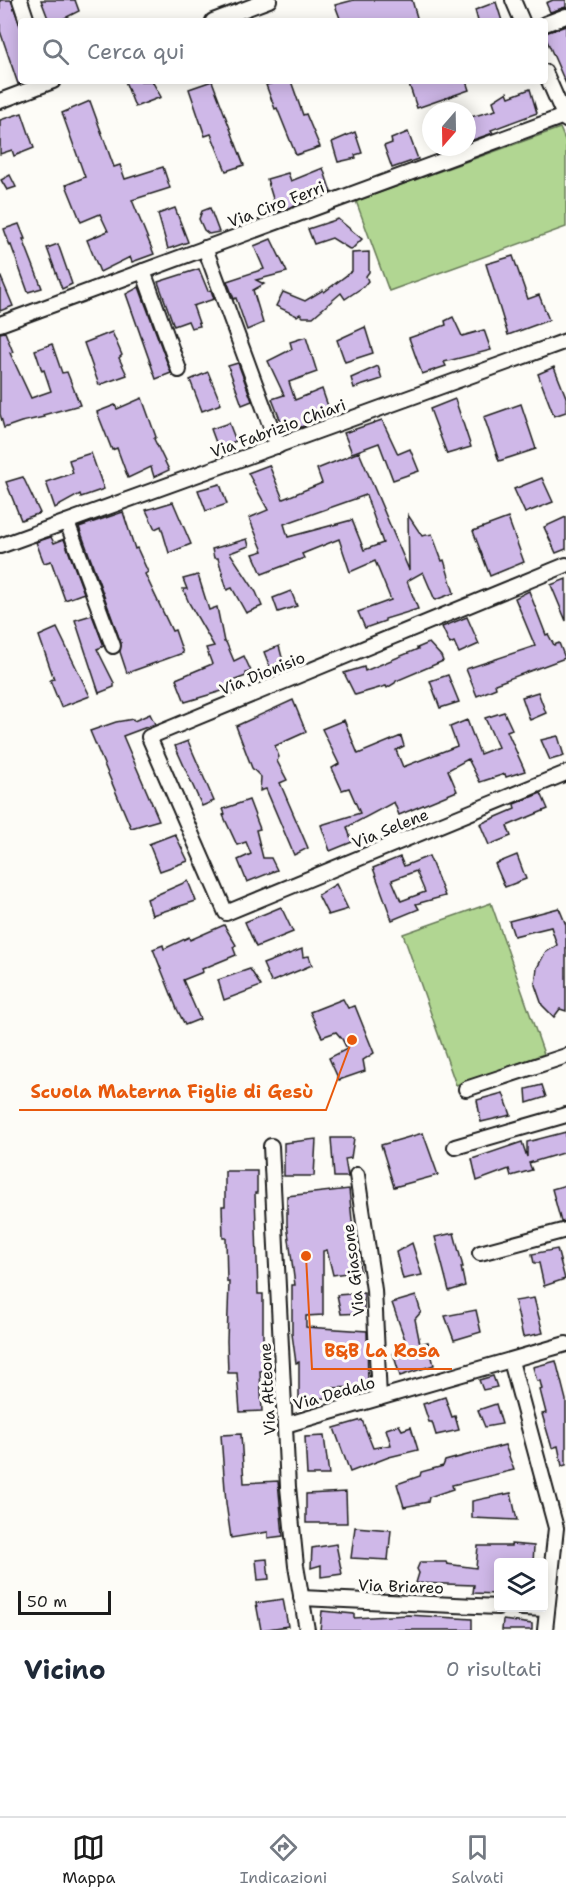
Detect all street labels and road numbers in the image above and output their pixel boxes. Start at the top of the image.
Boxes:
street label: Via Ciro Ferri [225,176,328,233]
street label: Via Fabrizio Chiari [208,394,349,463]
street label: Via Dionisio [216,647,308,700]
street label: Via Selene [349,804,431,853]
street label: Via Giasone [337,1223,370,1317]
street label: Via Atteone [255,1342,280,1436]
street label: Via Dedalo [291,1372,377,1415]
street label: Via Briareo [358,1575,444,1598]

